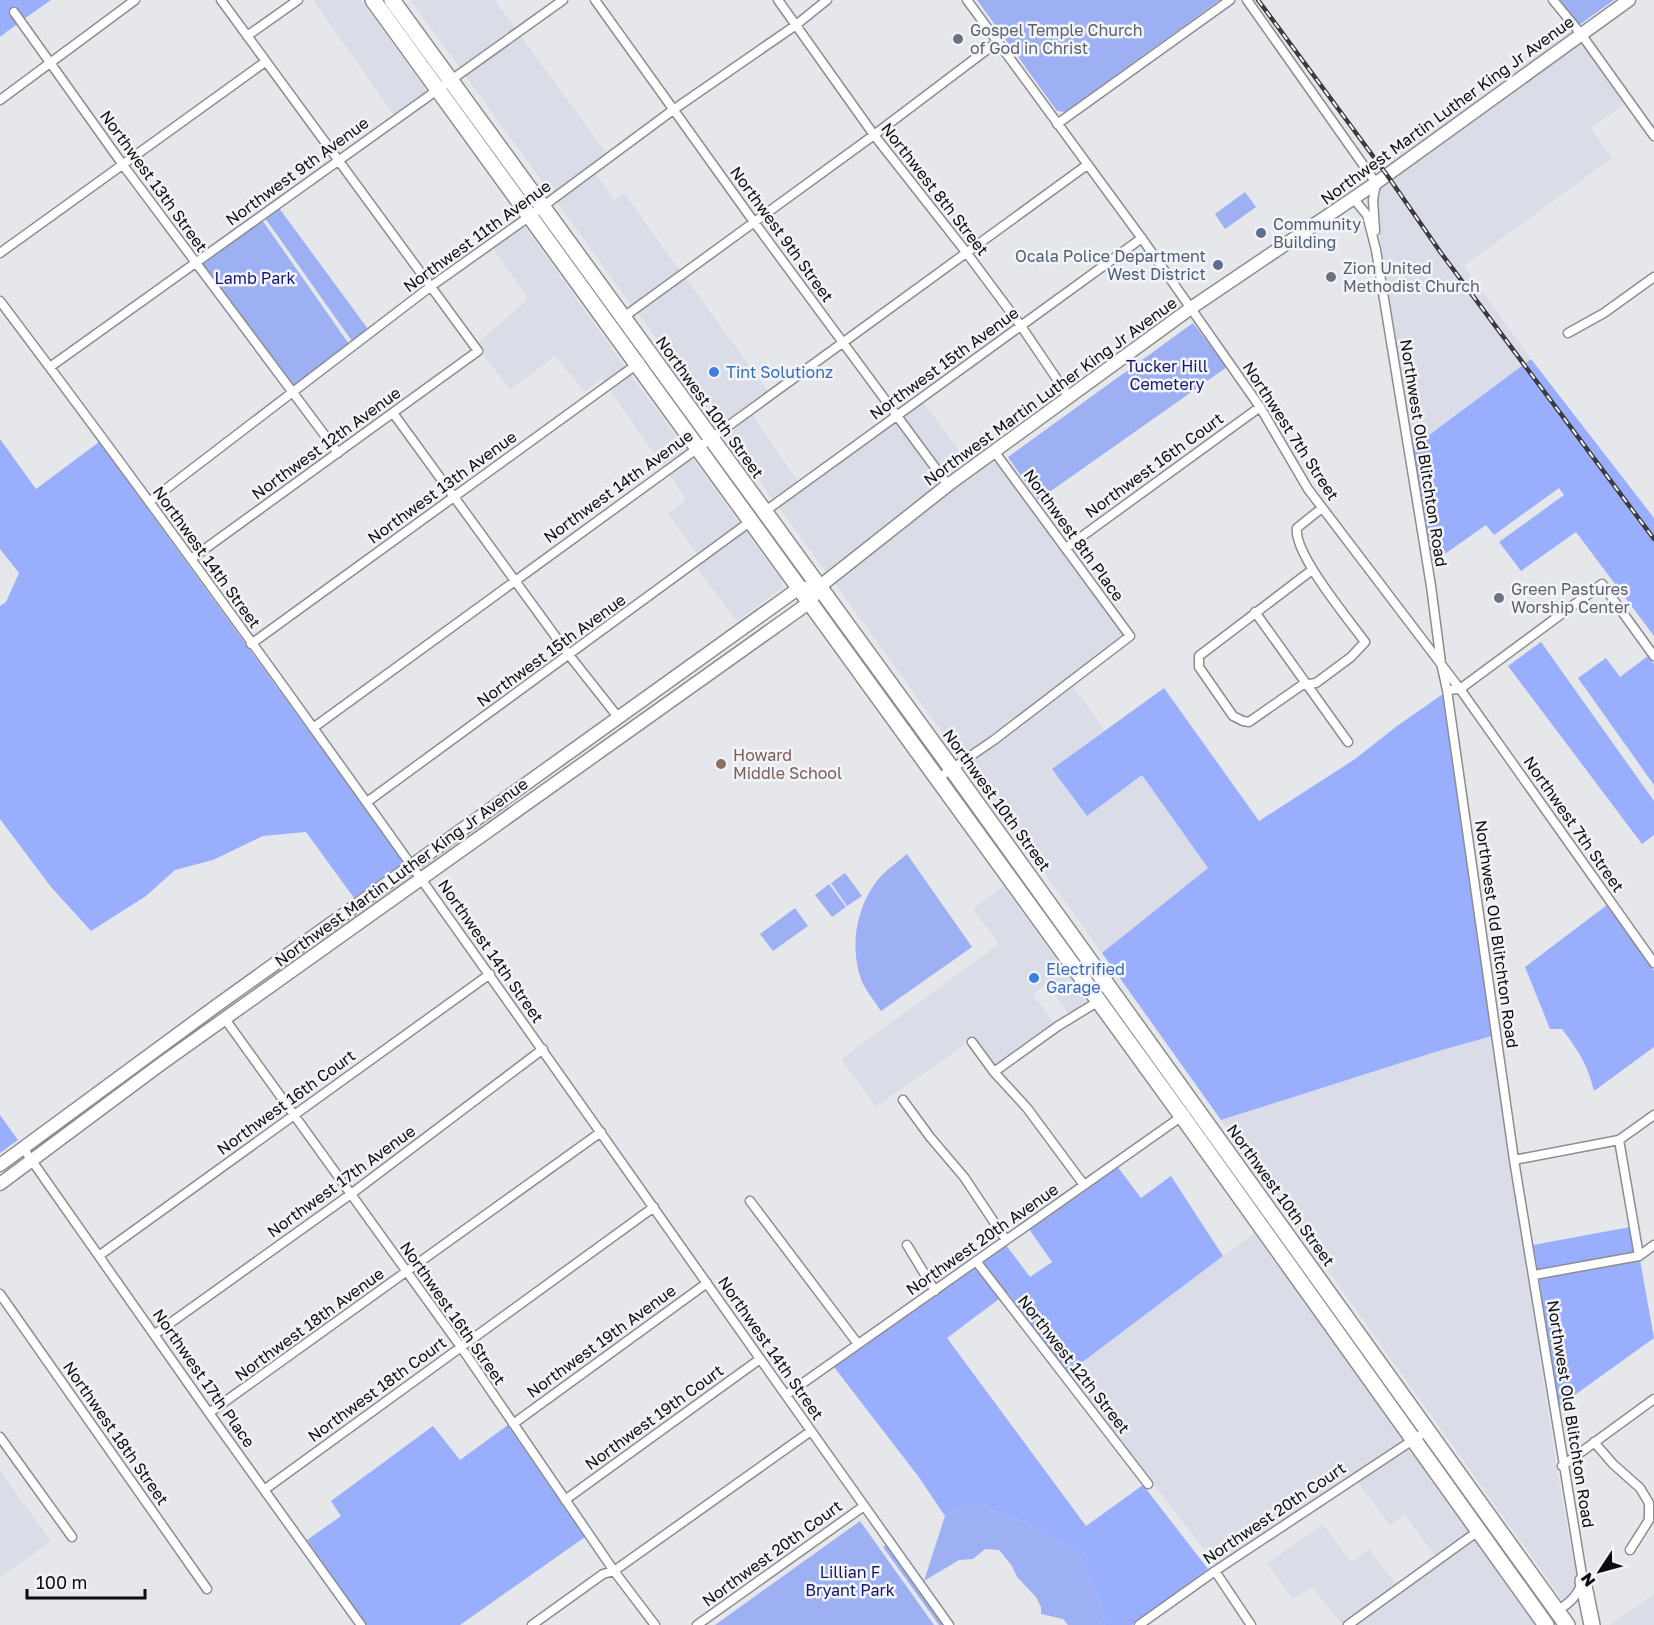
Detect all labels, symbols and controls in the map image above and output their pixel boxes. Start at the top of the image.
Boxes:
street label: Northwest Martin Luther King Jr Avenue [1316,11,1578,209]
place label: Gospel Temple Church of God in Christ [970,20,1143,58]
marker: Gospel Temple Church of God in Christ [951,32,965,46]
street label: Northwest 13th Street [96,106,212,256]
street label: Northwest 9th Avenue [222,112,372,230]
street label: Northwest 8th Street [877,119,993,259]
street label: Northwest 9th Street [726,162,838,306]
street label: Northwest 11th Avenue [399,176,555,296]
place label: Community Building [1273,214,1361,252]
marker: Community Building [1254,226,1268,240]
place label: Ocala Police Department West District [1015,246,1206,284]
marker: Ocala Police Department West District [1211,258,1225,272]
place label: Zion United Methodist Church [1343,258,1480,296]
park label: Lamb Park [215,268,295,288]
marker: Zion United Methodist Church [1324,270,1338,284]
street label: Northwest Martin Luther King Jr Avenue [919,292,1181,490]
street label: Northwest 15th Avenue [866,302,1022,424]
street label: Northwest 10th Street [652,332,768,482]
street label: Northwest Old Blitchton Road [1396,338,1452,568]
park label: Tucker Hill Cemetery [1126,356,1208,394]
street label: Northwest 7th Street [1239,358,1343,504]
place label: Tint Solutionz [726,362,833,382]
marker: Tint Solutionz [707,365,721,379]
street label: Northwest 12th Avenue [248,382,404,504]
street label: Northwest 16th Court [1081,408,1227,522]
street label: Northwest 14th Avenue [539,425,697,547]
street label: Northwest 13th Avenue [364,426,520,548]
street label: Northwest 8th Place [1019,465,1129,605]
street label: Northwest 14th Street [149,482,265,632]
place label: Green Pastures Worship Center [1511,579,1630,617]
street label: Northwest 15th Avenue [473,589,629,711]
marker: Green Pastures Worship Center [1492,591,1506,605]
street label: Northwest 10th Street [939,725,1055,875]
place label: Howard Middle School [733,745,842,783]
street label: Northwest 7th Street [1520,752,1628,896]
marker: Howard Middle School [714,757,728,771]
street label: Northwest Martin Luther King Jr Avenue [270,773,532,971]
street label: Northwest Old Blitchton Road [1471,819,1523,1049]
street label: Northwest 14th Street [434,875,548,1027]
place label: Electrified Garage [1046,959,1125,997]
marker: Electrified Garage [1027,971,1041,985]
street label: Northwest 16th Court [213,1045,359,1159]
street label: Northwest 10th Street [1223,1120,1339,1270]
street label: Northwest 17th Avenue [263,1121,419,1241]
street label: Northwest 20th Avenue [902,1179,1062,1299]
street label: Northwest 16th Street [396,1237,510,1389]
street label: Northwest 18th Avenue [230,1263,388,1385]
street label: Northwest 14th Street [714,1272,828,1424]
street label: Northwest 19th Avenue [523,1280,679,1402]
street label: Northwest 12th Street [1014,1291,1134,1437]
street label: Northwest Old Blitchton Road [1543,1299,1599,1529]
street label: Northwest 17th Place [149,1305,259,1451]
street label: Northwest 18th Court [304,1332,450,1446]
street label: Northwest 18th Street [59,1357,173,1509]
street label: Northwest 19th Court [581,1360,727,1474]
street label: Northwest 20th Court [1199,1458,1349,1568]
street label: Northwest 20th Court [698,1496,846,1610]
north arrow [1570,1541,1630,1601]
scale bar [27,1562,146,1600]
park label: Lillian F Bryant Park [805,1562,895,1600]
text: N [1576,1569,1600,1591]
text: 100 m [36,1571,87,1593]

